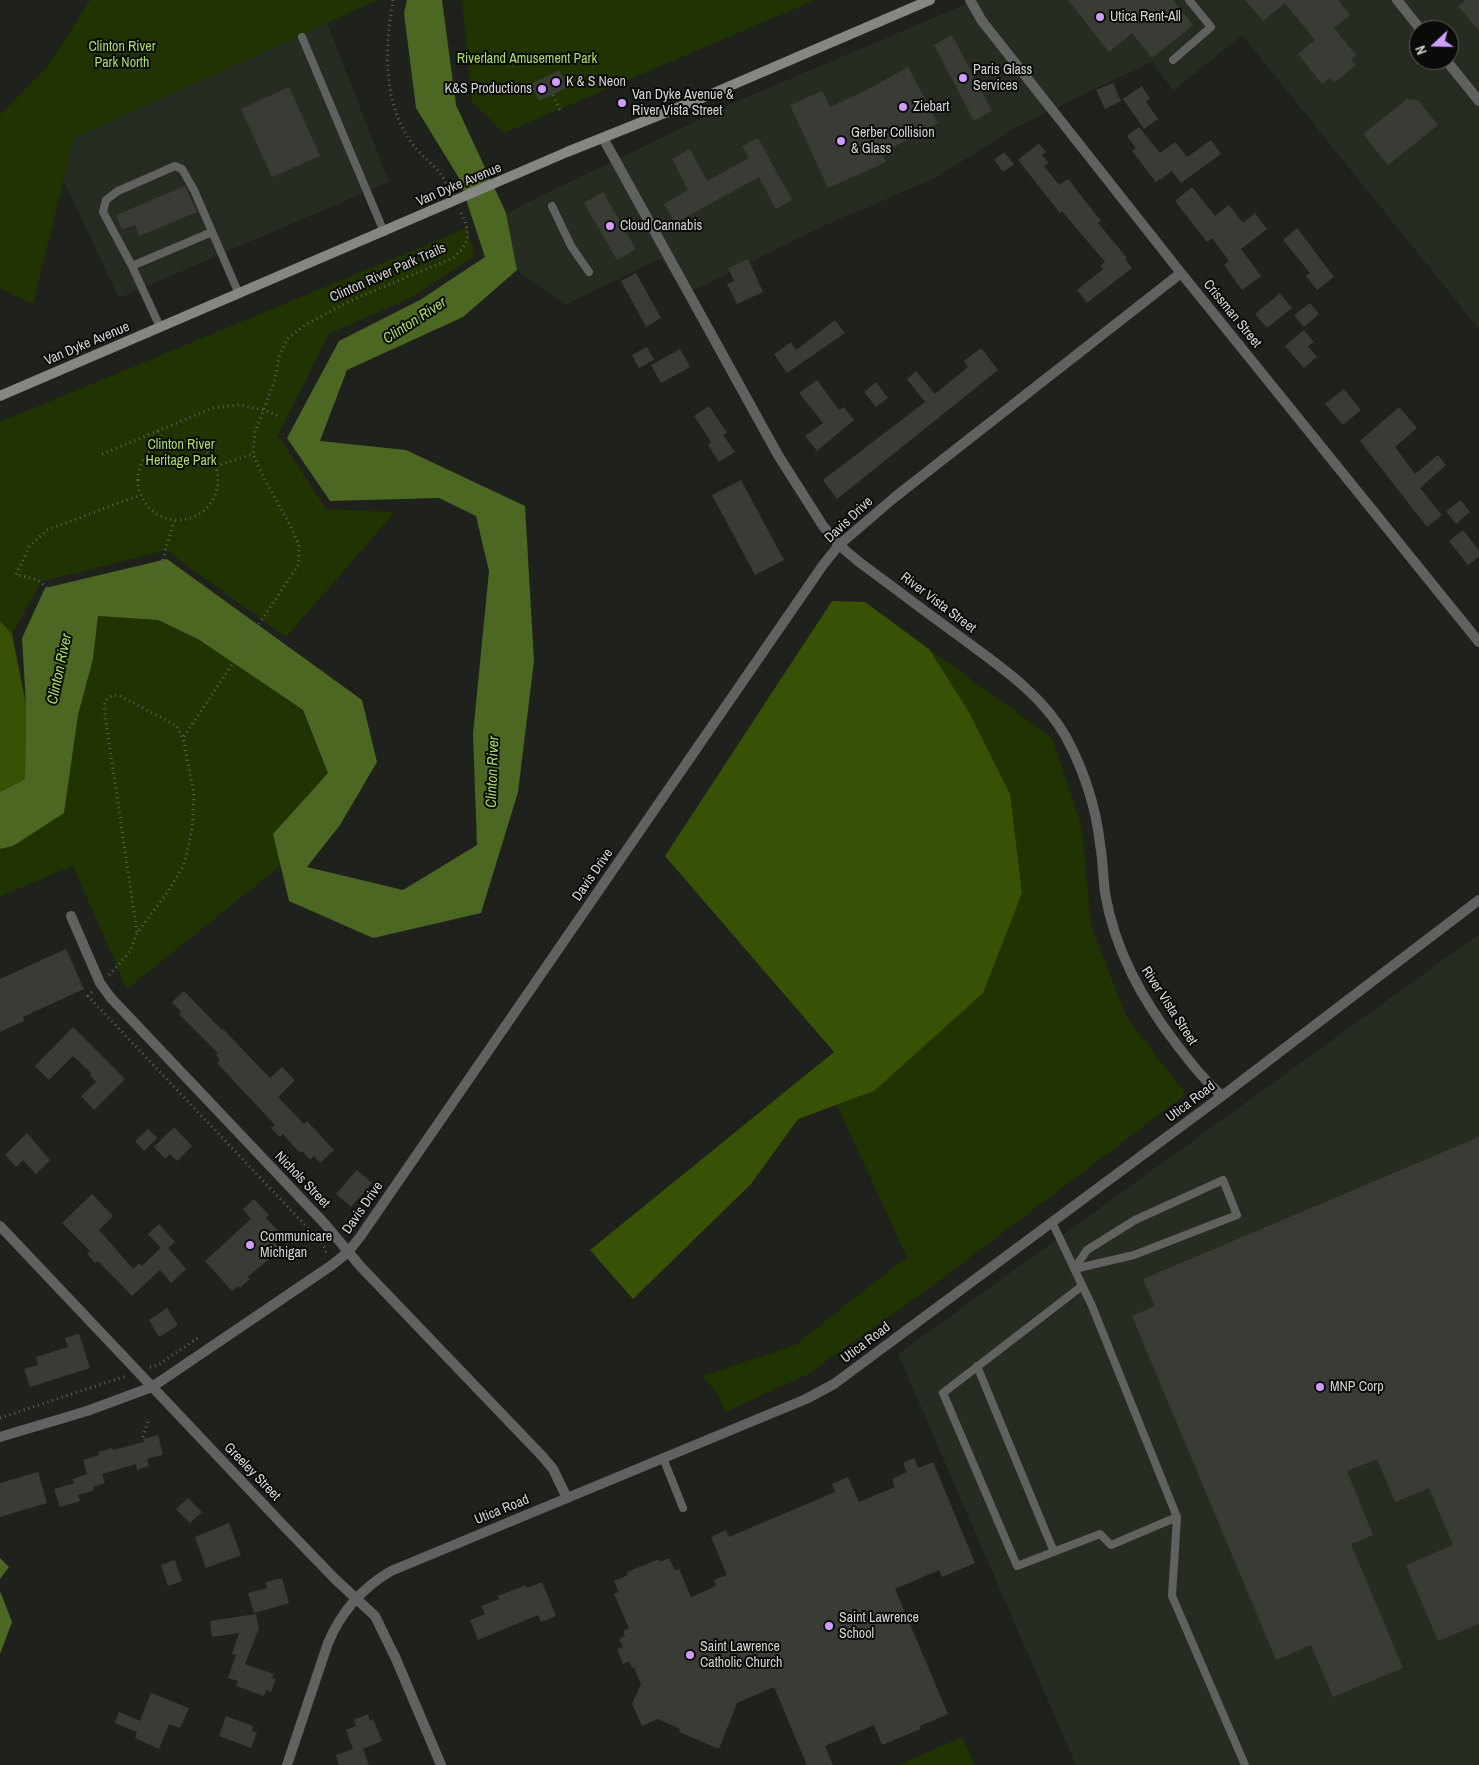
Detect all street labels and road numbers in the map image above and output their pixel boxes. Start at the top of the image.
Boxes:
street label: Van Dyke Avenue [414,160,504,210]
street label: Clinton River Park Trails [327,240,449,306]
street label: Crissman Street [1199,276,1265,352]
street label: Van Dyke Avenue [42,319,132,369]
street label: Davis Drive [821,493,877,547]
street label: River Vista Street [897,569,979,637]
street label: Davis Drive [569,846,617,904]
street label: River Vista Street [1137,964,1201,1048]
street label: Utica Road [1163,1078,1219,1126]
street label: Nichols Street [271,1148,333,1212]
street label: Davis Drive [339,1179,387,1237]
street label: Utica Road [838,1319,894,1367]
street label: Greeley Street [220,1440,284,1504]
street label: Utica Road [472,1491,532,1529]

